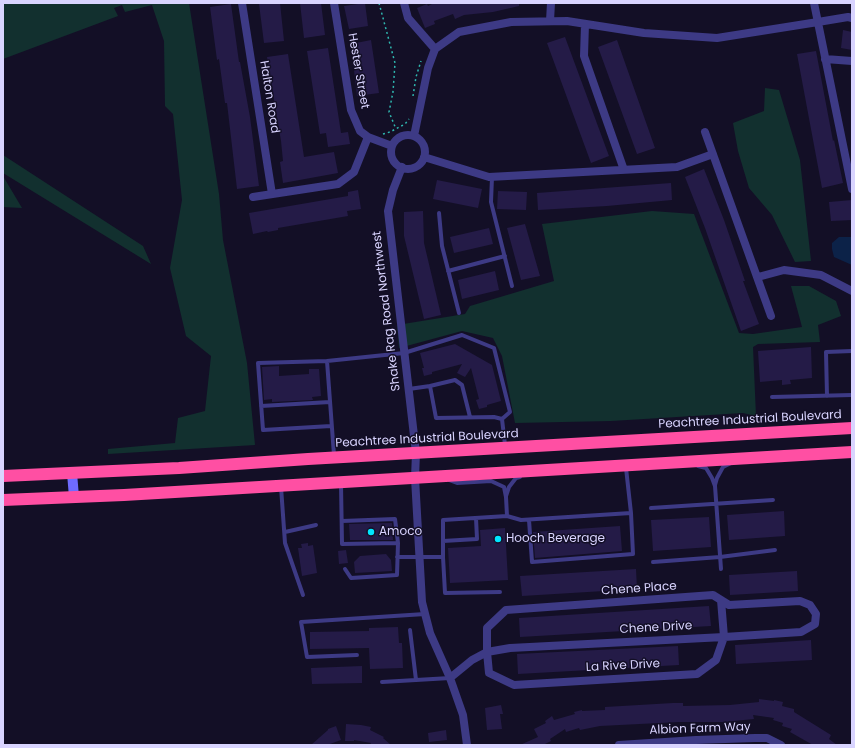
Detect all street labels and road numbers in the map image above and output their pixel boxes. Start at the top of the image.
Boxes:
street label: Hester Street [344,32,372,110]
street label: Halton Road [256,60,282,134]
street label: Shake Rag Road Northwest [370,230,404,392]
street label: Peachtree Industrial Boulevard [658,408,842,432]
street label: Peachtree Industrial Boulevard [335,427,519,451]
street label: Chene Place [601,579,677,599]
street label: Chene Drive [619,619,693,637]
street label: La Rive Drive [586,657,660,675]
street label: Albion Farm Way [649,720,751,738]

